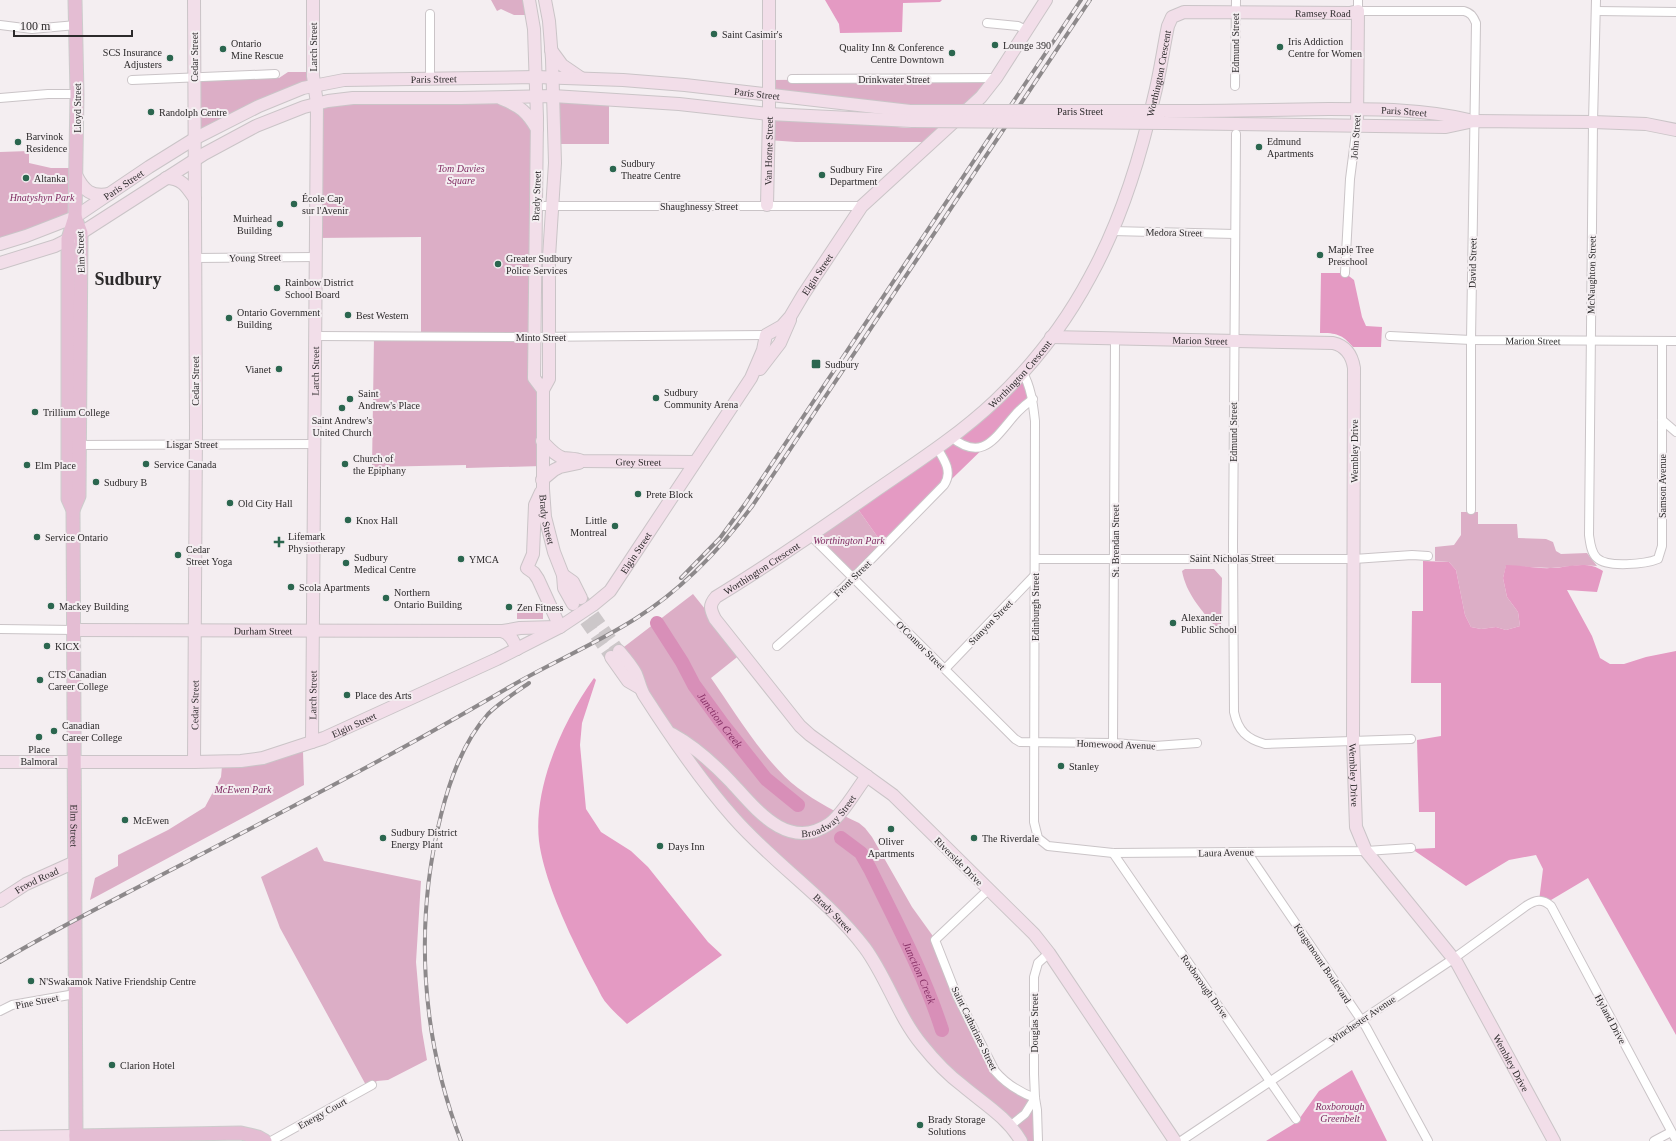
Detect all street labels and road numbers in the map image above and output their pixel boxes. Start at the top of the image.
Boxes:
street label: Ramsey Road [1295,8,1351,19]
street label: Edmund Street [1230,13,1241,73]
street label: Larch Street [308,22,319,72]
street label: Worthington Crescent [1145,29,1173,118]
street label: Cedar Street [189,32,200,82]
street label: Paris Street [411,73,457,85]
street label: Drinkwater Street [858,74,930,85]
street label: Lloyd Street [72,83,83,133]
street label: Paris Street [733,86,781,102]
street label: Paris Street [1381,105,1428,119]
street label: Paris Street [1057,106,1103,117]
street label: John Street [1348,114,1363,160]
street label: Van Horne Street [762,116,775,186]
street label: Paris Street [101,167,146,202]
street label: Brady Street [530,170,543,221]
street label: Shaughnessy Street [660,201,738,212]
street label: Medora Street [1145,227,1203,238]
street label: Elm Street [74,230,87,273]
street label: McNaughton Street [1585,235,1598,314]
street label: David Street [1467,238,1478,288]
street label: Elgin Street [799,251,835,297]
street label: Young Street [229,252,281,263]
street label: Minto Street [516,332,566,343]
street label: Marion Street [1172,335,1228,347]
street label: Marion Street [1505,335,1561,346]
street label: Worthington Crescent [986,338,1054,410]
street label: Larch Street [310,346,321,396]
street label: Cedar Street [190,356,201,406]
street label: Edmund Street [1228,402,1239,462]
street label: Wembley Drive [1349,419,1360,483]
street label: Lisgar Street [166,439,218,450]
street label: Samson Avenue [1657,453,1668,518]
street label: Grey Street [615,456,662,468]
street label: Brady Street [537,494,557,546]
street label: St. Brendan Street [1110,504,1121,578]
street label: Elgin Street [618,530,654,576]
street label: Worthington Crescent [722,540,802,597]
street label: Saint Nicholas Street [1190,553,1274,564]
street label: Front Street [831,558,873,599]
street label: Edinburgh Street [1030,573,1041,641]
street label: Stanyon Street [966,597,1015,647]
street label: O'Connor Street [894,619,948,672]
street label: Durham Street [234,625,293,637]
street label: Larch Street [307,670,319,720]
street label: Cedar Street [189,680,200,730]
street label: Elgin Street [330,710,378,740]
street label: Homewood Avenue [1076,738,1156,751]
street label: Wembley Drive [1347,743,1360,807]
street label: Broadway Street [801,793,858,839]
street label: Elm Street [68,804,80,847]
street label: Riverside Drive [932,835,985,888]
street label: Laura Avenue [1198,847,1254,858]
street label: Frood Road [13,865,60,896]
street label: Brady Street [811,891,855,935]
street label: Kingsmount Boulevard [1292,921,1353,1005]
street label: Roxborough Drive [1178,952,1231,1021]
street label: Saint Catharines Street [950,985,1000,1072]
street label: Pine Street [15,992,60,1011]
street label: Hyland Drive [1593,992,1629,1046]
street label: Douglas Street [1029,993,1040,1053]
street label: Winchester Avenue [1327,993,1398,1046]
street label: Wembley Drive [1491,1033,1531,1094]
street label: Energy Court [296,1095,349,1131]

